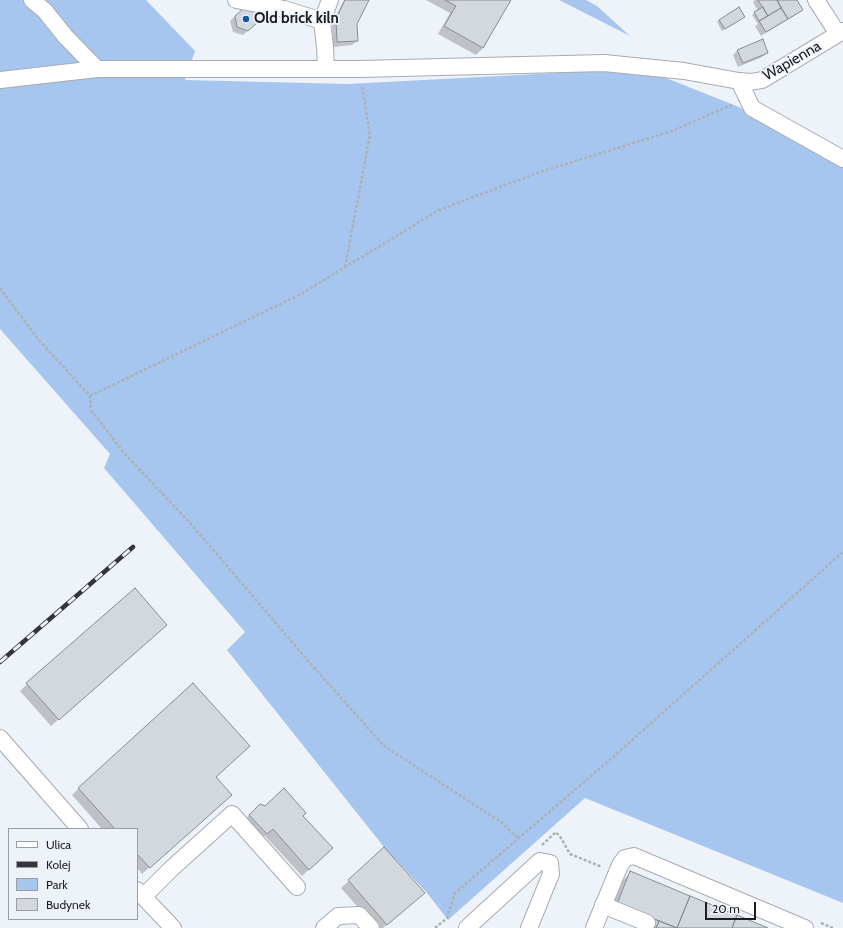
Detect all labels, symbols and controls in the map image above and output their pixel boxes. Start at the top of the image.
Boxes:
place label: Old brick kiln [254,10,339,28]
marker: Old brick kiln [241,14,251,24]
street label: Wapienna [760,37,824,85]
legend [8,828,138,920]
text: Ulica [46,837,71,852]
text: Kolej [46,857,70,872]
text: Park [46,877,68,892]
scale bar [707,894,758,920]
text: Budynek [46,897,90,912]
text: 20 m [712,901,740,916]

